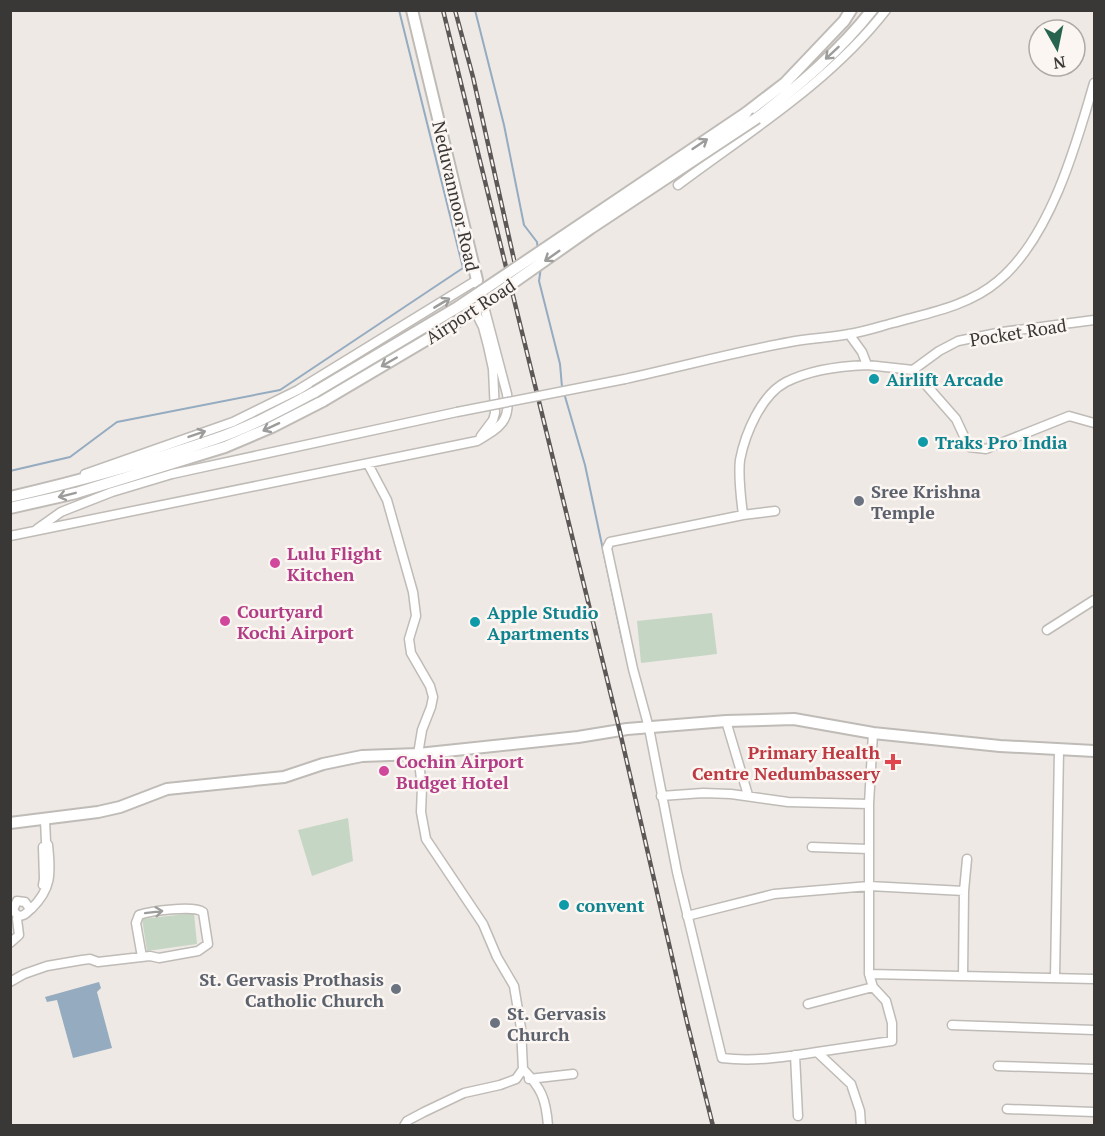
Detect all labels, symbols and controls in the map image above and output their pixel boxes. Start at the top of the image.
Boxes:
north arrow [1027,18,1087,78]
one-way arrow [824,45,839,60]
text: N [1052,51,1067,75]
street label: Neduvannoor Road [427,119,485,273]
one-way arrow [691,138,708,150]
one-way arrow [544,250,561,262]
street label: Airport Road [420,273,520,349]
one-way arrow [433,297,450,309]
street label: Pocket Road [968,312,1068,352]
one-way arrow [381,356,398,368]
place label: Airlift Arcade [886,367,1004,391]
marker: Airlift Arcade [867,372,881,386]
one-way arrow [262,422,280,433]
one-way arrow [187,428,205,439]
place label: Traks Pro India [935,430,1068,454]
marker: Traks Pro India [916,435,930,449]
place label: Sree Krishna Temple [871,479,981,524]
one-way arrow [58,489,77,501]
marker: Sree Krishna Temple [852,494,866,508]
place label: Lulu Flight Kitchen [287,541,382,586]
marker: Lulu Flight Kitchen [268,556,282,570]
place label: Courtyard Kochi Airport [237,599,354,644]
place label: Apple Studio Apartments [487,600,599,645]
marker: Courtyard Kochi Airport [218,614,232,628]
marker: Apple Studio Apartments [468,615,482,629]
place label: Primary Health Centre Nedumbassery [692,740,880,785]
place label: Cochin Airport Budget Hotel [396,749,524,794]
marker: Primary Health Centre Nedumbassery [884,753,902,771]
marker: Cochin Airport Budget Hotel [377,764,391,778]
place label: convent [576,893,645,917]
marker: convent [557,898,571,912]
one-way arrow [144,907,164,918]
place label: St. Gervasis Prothasis Catholic Church [199,967,384,1012]
marker: St. Gervasis Prothasis Catholic Church [389,982,403,996]
place label: St. Gervasis Church [507,1001,606,1046]
marker: St. Gervasis Church [488,1016,502,1030]

